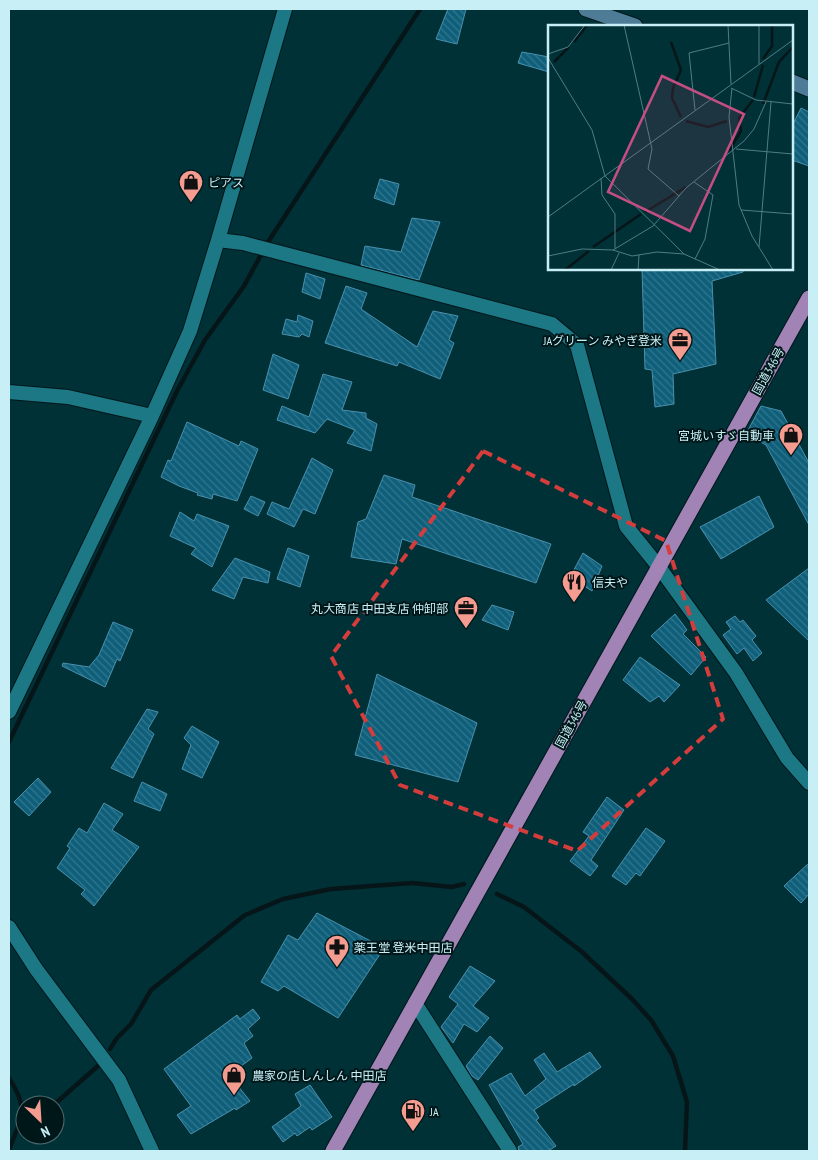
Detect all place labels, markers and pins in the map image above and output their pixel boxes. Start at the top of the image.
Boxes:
shop icon: ピアス [178,169,204,203]
place label: ピアス [208,175,244,190]
office icon: JAグリーン みやぎ登米 [667,327,693,361]
place label: JAグリーン みやぎ登米 [542,333,662,348]
shop icon: 宮城いすゞ自動車 [778,422,804,456]
place label: 宮城いすゞ自動車 [678,428,774,443]
restaurant icon: 信夫や [561,569,587,603]
place label: 信夫や [592,575,628,590]
office icon: 丸大商店 中田支店 仲卸部 [453,595,479,629]
place label: 丸大商店 中田支店 仲卸部 [311,601,448,616]
pharmacy icon: 薬王堂 登米中田店 [324,934,350,968]
place label: 薬王堂 登米中田店 [354,940,453,955]
shop icon: 農家の店しんしん 中田店 [221,1062,247,1096]
place label: 農家の店しんしん 中田店 [252,1068,387,1083]
fuel station icon: JA [400,1098,426,1132]
place label: JA [429,1104,439,1119]

